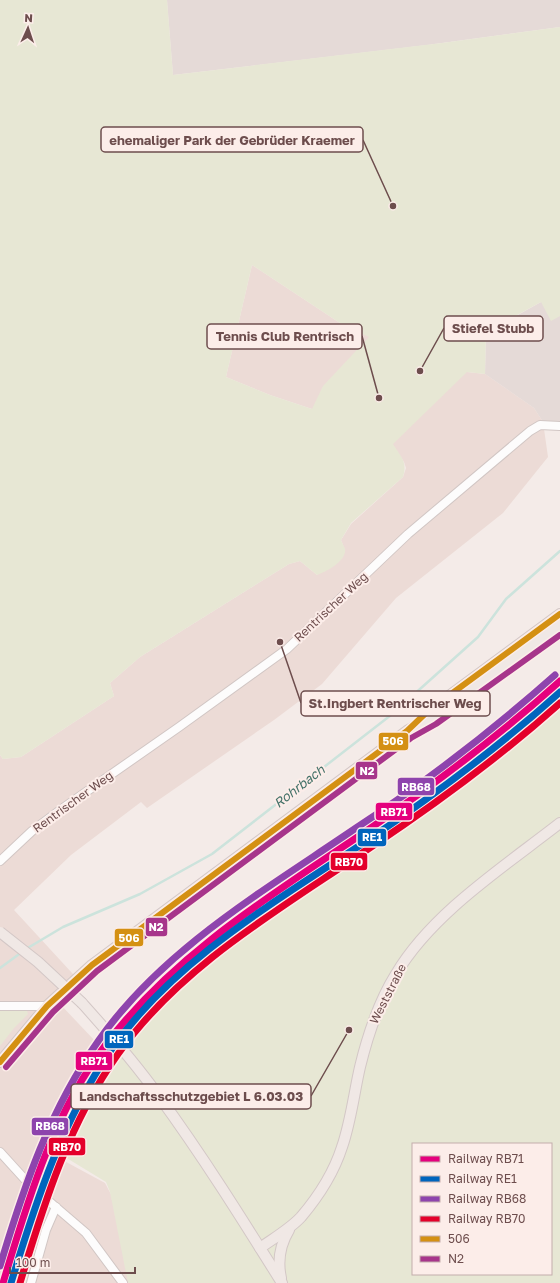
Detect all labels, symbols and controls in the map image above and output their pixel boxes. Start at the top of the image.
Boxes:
north arrow [8,8,48,48]
text: N [24,11,33,24]
callout: ehemaliger Park der Gebrüder Kraemer [101,127,363,152]
text: ehemaliger Park der Gebrüder Kraemer [109,132,355,148]
callout: Stiefel Stubb [444,316,543,341]
text: Stiefel Stubb [452,320,534,336]
callout: Tennis Club Rentrisch [207,324,362,349]
text: Tennis Club Rentrisch [216,328,354,344]
street label: Rentrischer Weg [291,569,371,645]
callout: St.Ingbert Rentrischer Weg [301,691,490,716]
text: St.Ingbert Rentrischer Weg [309,695,481,711]
line badge: 506 [378,732,409,751]
text: 506 [383,734,403,747]
water label: Rohrbach [270,761,328,811]
line badge: N2 [355,761,378,780]
text: N2 [359,764,375,777]
street label: Rentrischer Weg [30,768,116,836]
line badge: RB68 [397,777,435,796]
text: RB68 [401,780,431,793]
line badge: RB71 [375,802,413,821]
text: RB71 [380,805,408,818]
line badge: RE1 [357,828,387,847]
text: RE1 [362,830,382,843]
line badge: RB70 [330,852,368,871]
text: RB70 [335,855,363,868]
line badge: N2 [145,917,168,937]
text: N2 [148,920,164,933]
line badge: 506 [114,928,144,947]
text: 506 [119,931,139,944]
street label: Weststraße [366,961,409,1026]
line badge: RE1 [104,1030,134,1049]
text: RE1 [109,1032,129,1045]
line badge: RB71 [75,1051,113,1071]
text: RB71 [80,1054,108,1067]
callout: Landschaftsschutzgebiet L 6.03.03 [71,1084,311,1109]
text: Landschaftsschutzgebiet L 6.03.03 [79,1088,303,1104]
line badge: RB68 [31,1117,69,1136]
text: RB68 [35,1119,65,1132]
line badge: RB70 [48,1137,86,1156]
text: RB70 [53,1140,81,1153]
legend [412,1143,552,1275]
text: Railway RB71 [448,1151,524,1166]
text: Railway RE1 [448,1171,517,1186]
text: Railway RB68 [448,1191,526,1206]
text: Railway RB70 [448,1211,526,1226]
text: 506 [448,1231,470,1246]
scale bar [10,1249,135,1275]
text: N2 [448,1251,464,1266]
text: 100 m [16,1255,50,1270]

